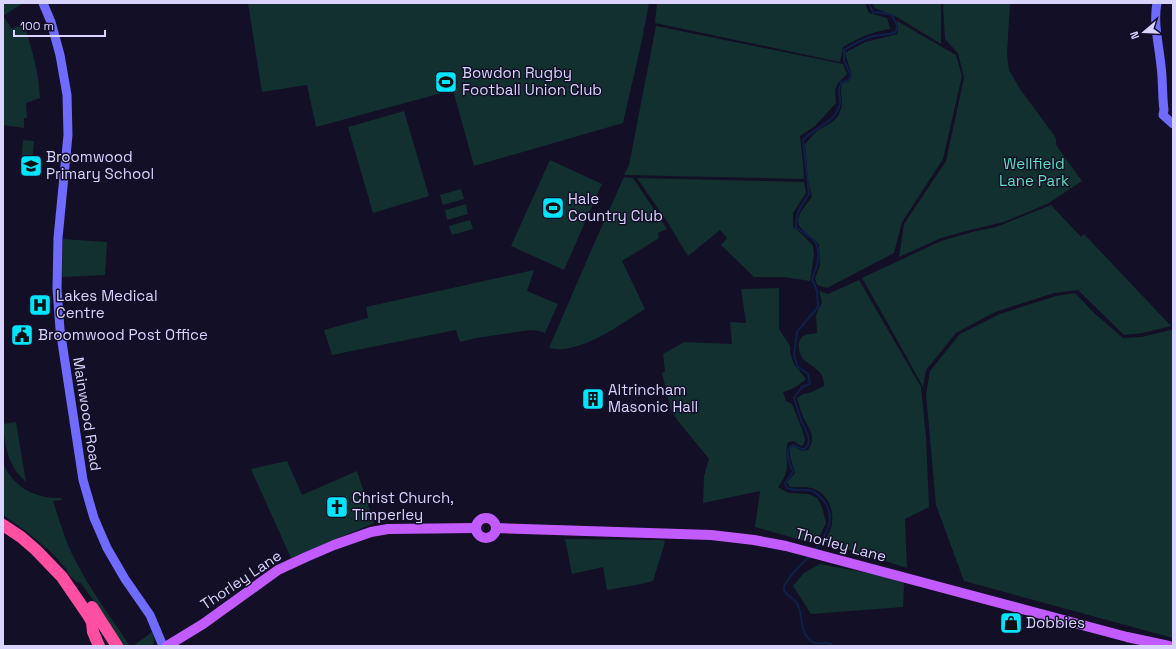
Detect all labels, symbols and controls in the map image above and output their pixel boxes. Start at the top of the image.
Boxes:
scale bar [14,12,105,38]
north arrow [1124,12,1164,52]
text: 100 m [20,18,54,34]
text: N [1127,29,1142,41]
place label: Bowdon Rugby Football Union Club [462,63,602,99]
sports icon: Bowdon Rugby Football Union Club [433,69,459,95]
place label: Broomwood Primary School [46,147,154,183]
school or university icon: Broomwood Primary School [18,153,44,179]
park label: Wellfield Lane Park [999,154,1069,190]
place label: Hale Country Club [568,189,663,225]
sports icon: Hale Country Club [540,195,566,221]
place label: Lakes Medical Centre [56,286,158,322]
hospital icon: Lakes Medical Centre [27,292,53,318]
public building icon: Broomwood Post Office [9,322,35,348]
place label: Broomwood Post Office [38,325,208,344]
street label: Mainwood Road [69,356,106,472]
place label: Altrincham Masonic Hall [608,380,698,416]
building icon: Altrincham Masonic Hall [580,386,606,412]
place label: Christ Church, Timperley [352,488,454,524]
church icon: Christ Church, Timperley [324,494,350,520]
street label: Thorley Lane [794,523,889,566]
street label: Thorley Lane [197,546,285,614]
shop icon: Dobbies [998,610,1024,636]
place label: Dobbies [1026,613,1085,632]

